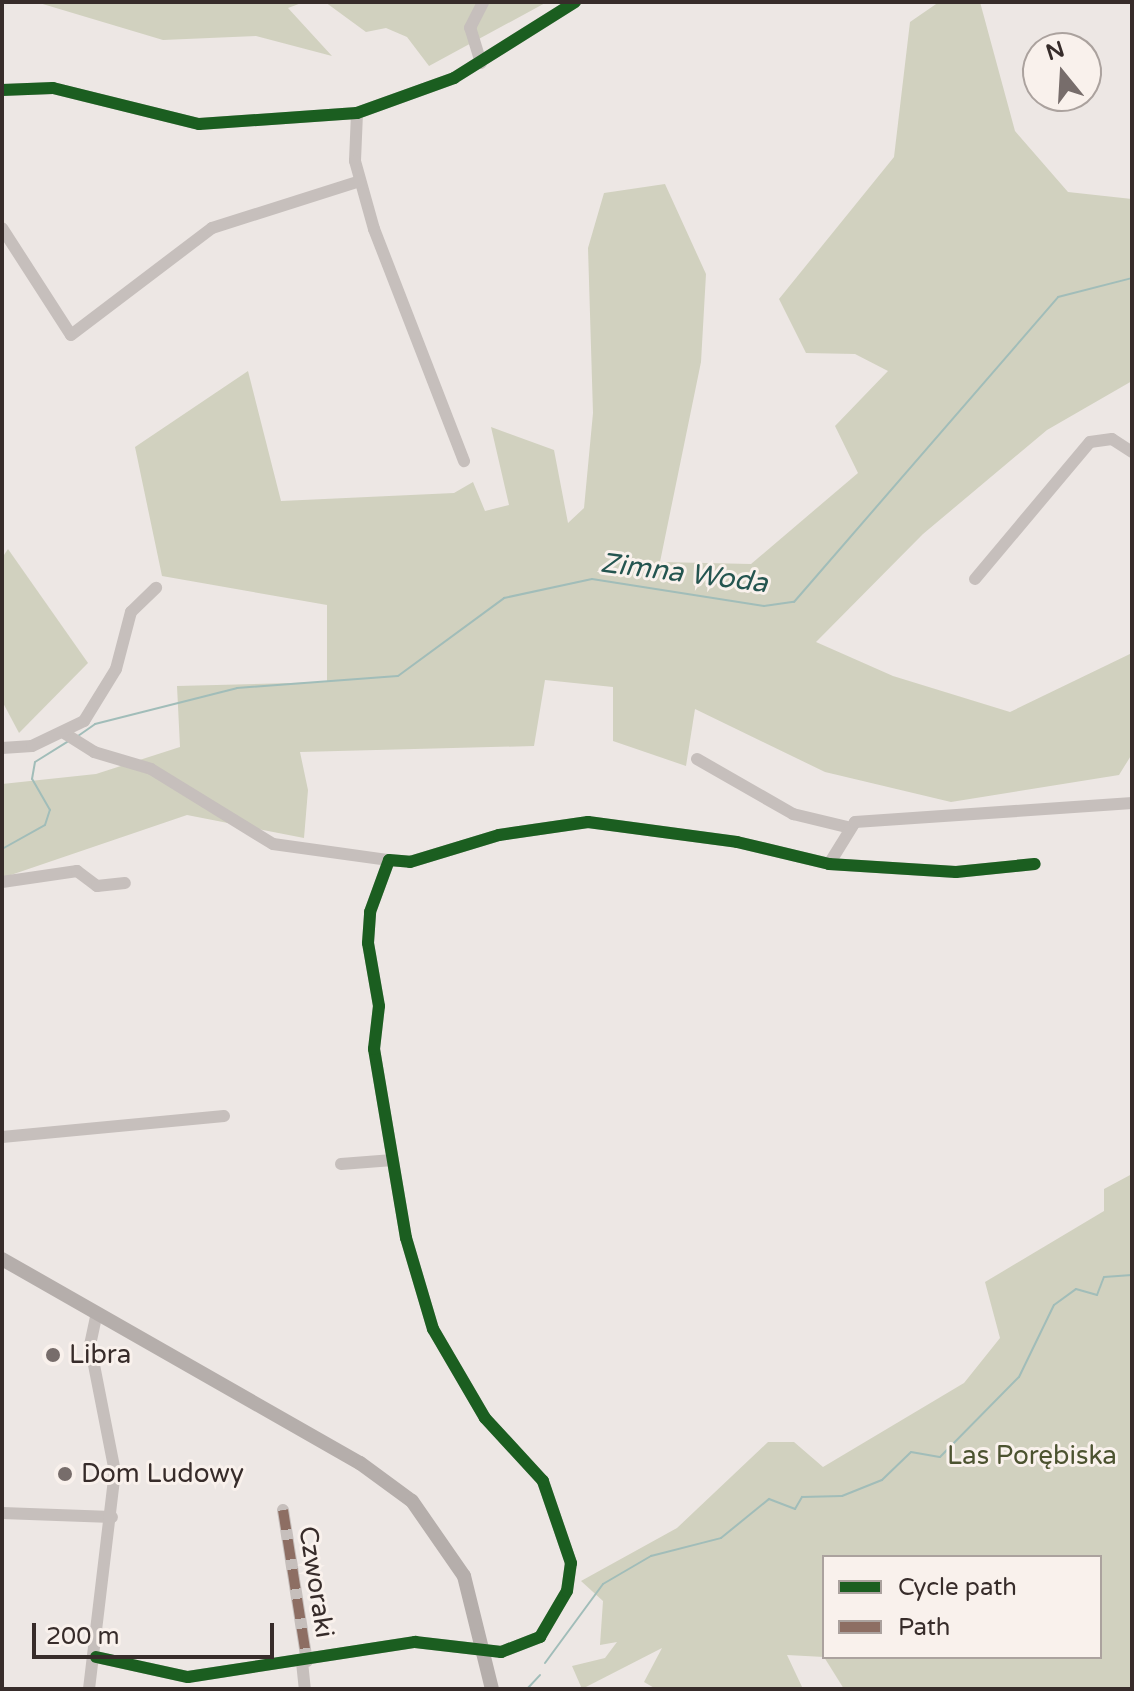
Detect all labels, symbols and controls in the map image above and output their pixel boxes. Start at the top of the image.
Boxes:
north arrow [1022,32,1102,112]
text: N [1043,36,1068,66]
water label: Zimna Woda [599,546,769,600]
place label: Libra [69,1339,131,1371]
marker: Libra [44,1346,62,1364]
park label: Las Porębiska [947,1440,1117,1472]
place label: Dom Ludowy [81,1458,244,1490]
marker: Dom Ludowy [56,1465,74,1483]
street label: Czworaki [292,1524,340,1640]
legend [822,1555,1102,1659]
text: Cycle path [898,1573,1017,1602]
scale bar [36,1607,278,1657]
text: Path [898,1613,951,1642]
text: 200 m [46,1622,120,1651]

